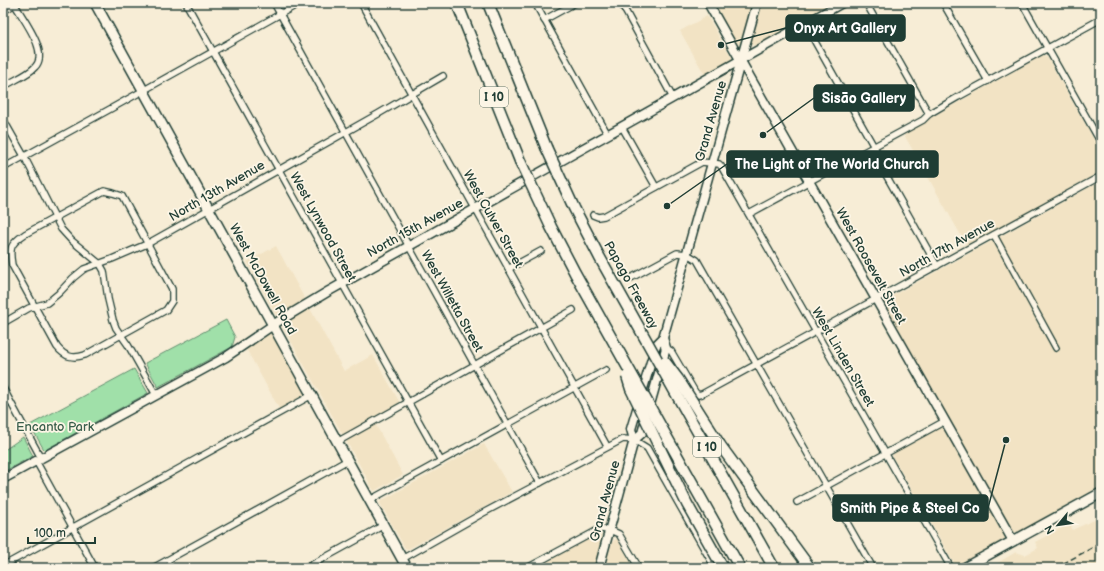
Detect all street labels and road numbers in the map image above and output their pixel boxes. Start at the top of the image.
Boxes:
street label: Grand Avenue [692,78,730,163]
road number: I 10 [480,87,508,107]
street label: North 13th Avenue [166,157,268,225]
street label: West Culver Street [459,167,527,271]
street label: West Lynwood Street [286,170,360,284]
street label: North 15th Avenue [364,195,466,261]
street label: West Roosevelt Street [832,205,910,327]
street label: North 17th Avenue [897,215,998,281]
street label: West McDowell Road [226,221,300,337]
street label: Papago Freeway [600,238,662,332]
street label: West Willetta Street [417,247,487,355]
street label: West Linden Street [808,304,878,410]
road number: I 10 [693,437,721,457]
street label: Grand Avenue [586,458,624,543]

